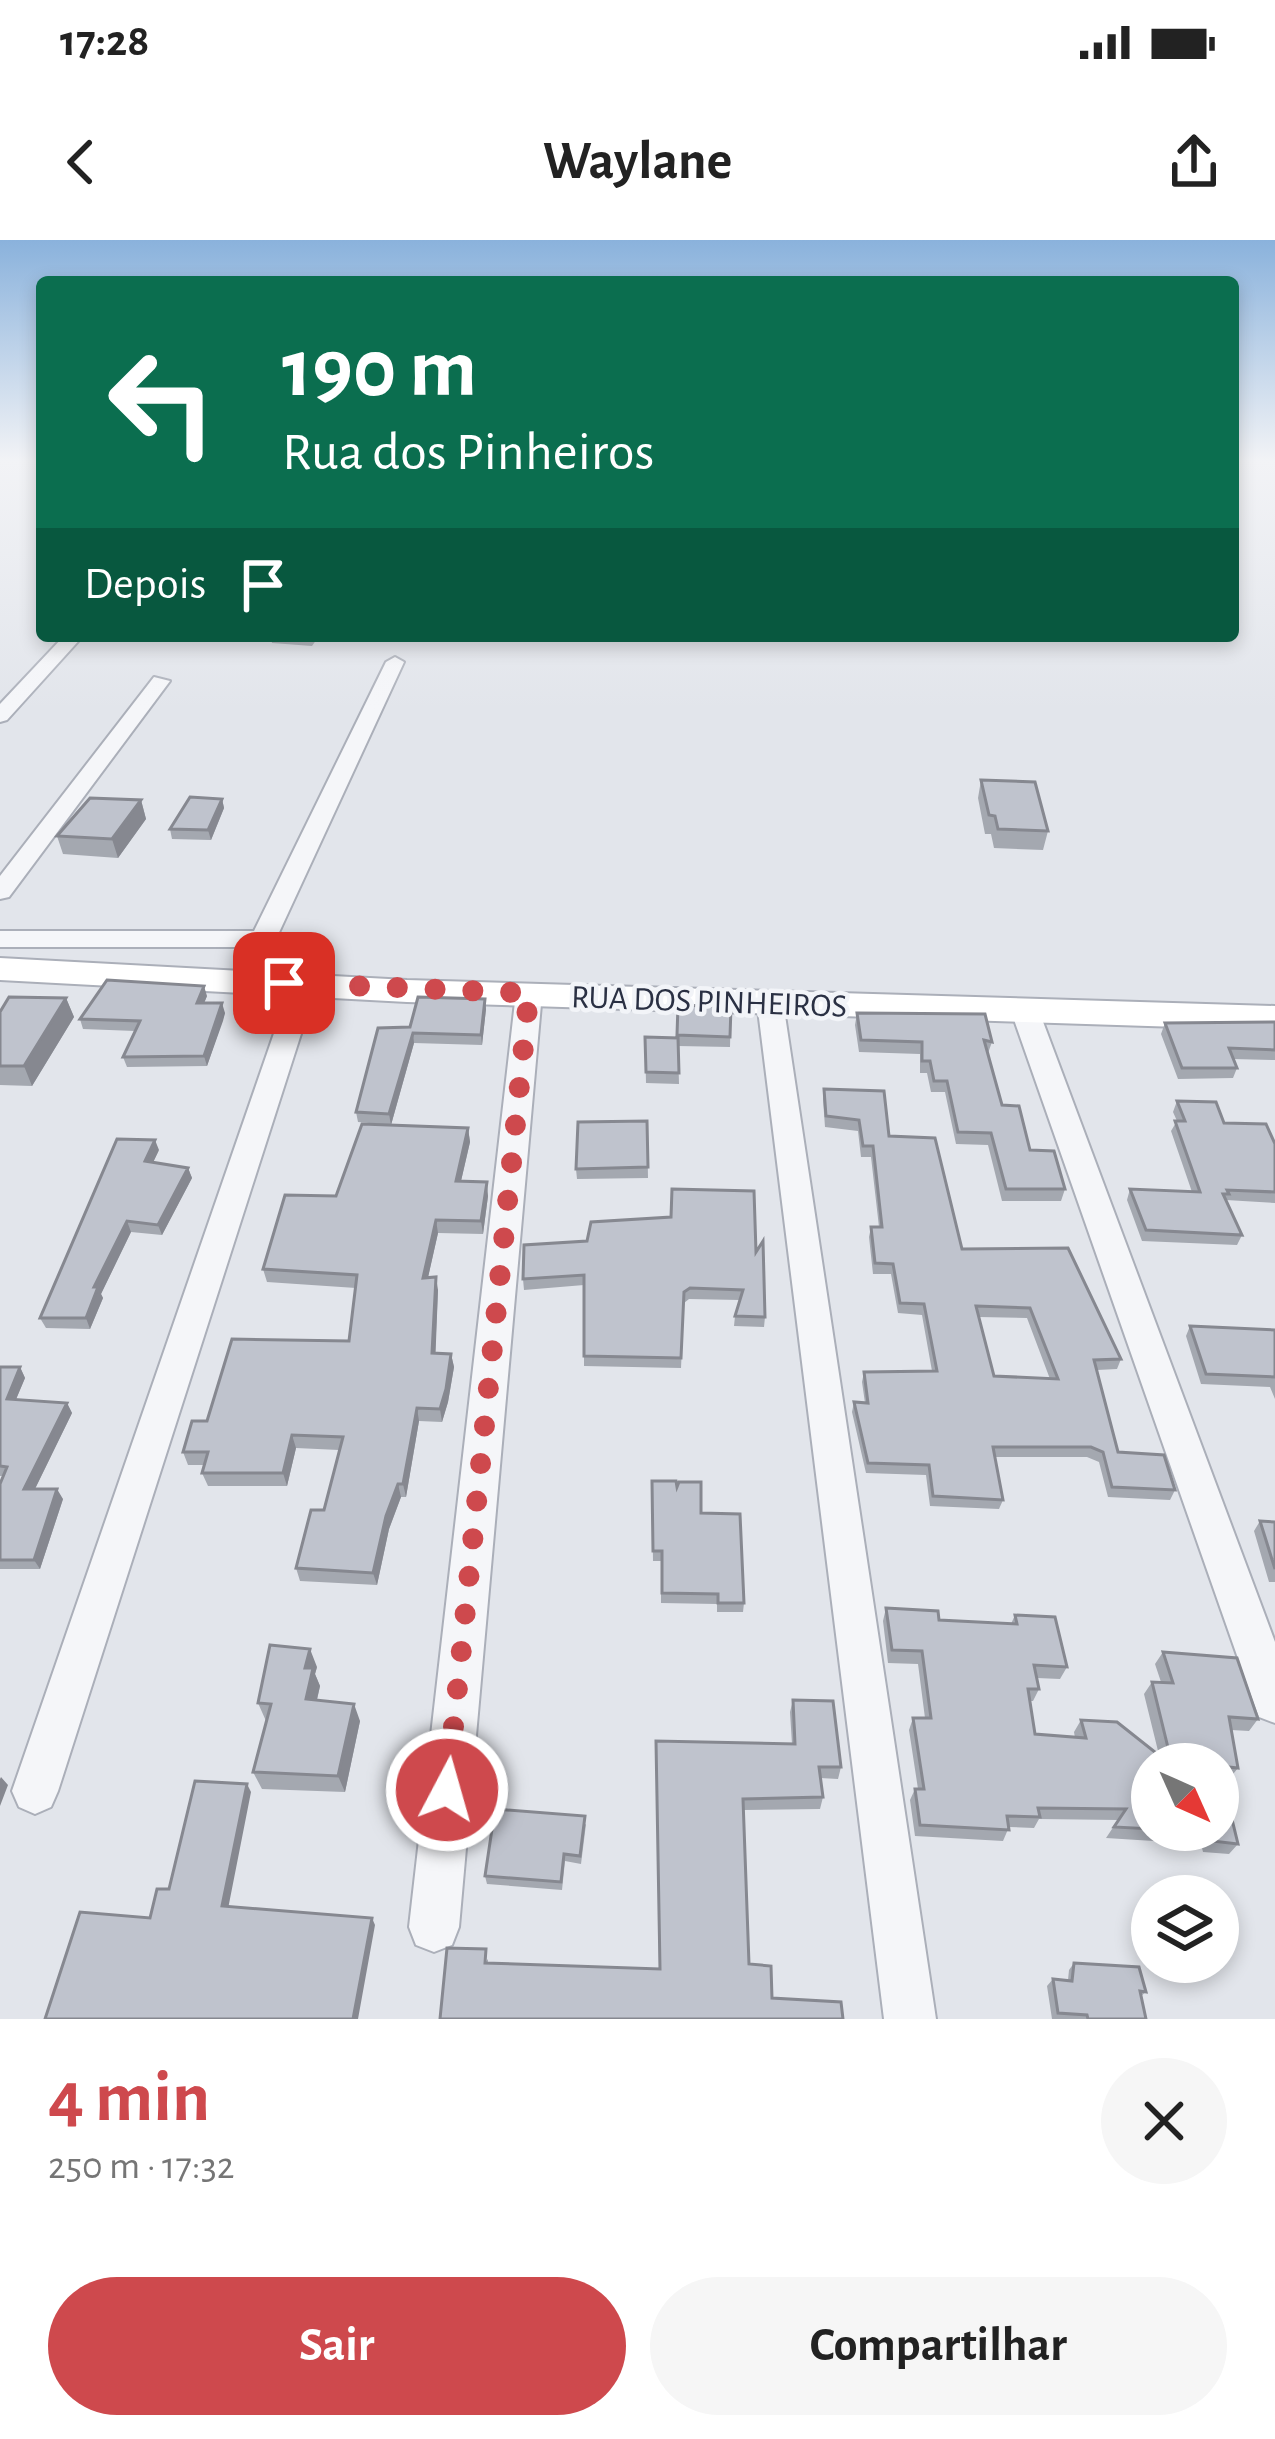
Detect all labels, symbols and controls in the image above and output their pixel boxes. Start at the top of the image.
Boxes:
text: 17:28 [60,19,149,64]
icon: back [48,129,114,195]
icon: share [1161,129,1227,195]
text: Waylane [543,135,732,189]
icon: left [84,324,240,480]
text: 190 m [282,328,477,412]
text: Rua dos Pinheiros [282,426,655,480]
icon: arrive [230,552,296,618]
text: Depois [84,562,206,607]
pin [233,932,335,1034]
icon: arrive [251,950,317,1016]
street label: RUA DOS PINHEIROS [570,981,847,1024]
position arrow [384,1727,510,1853]
north arrow [1131,1743,1239,1851]
map controls [1131,1743,1239,1983]
button: layers [1131,1875,1239,1983]
button: close [1101,2058,1227,2184]
text: 4 min [48,2062,210,2134]
text: 250 m · 17:32 [48,2147,235,2186]
button: Sair [48,2277,626,2415]
button: Compartilhar [650,2277,1227,2415]

